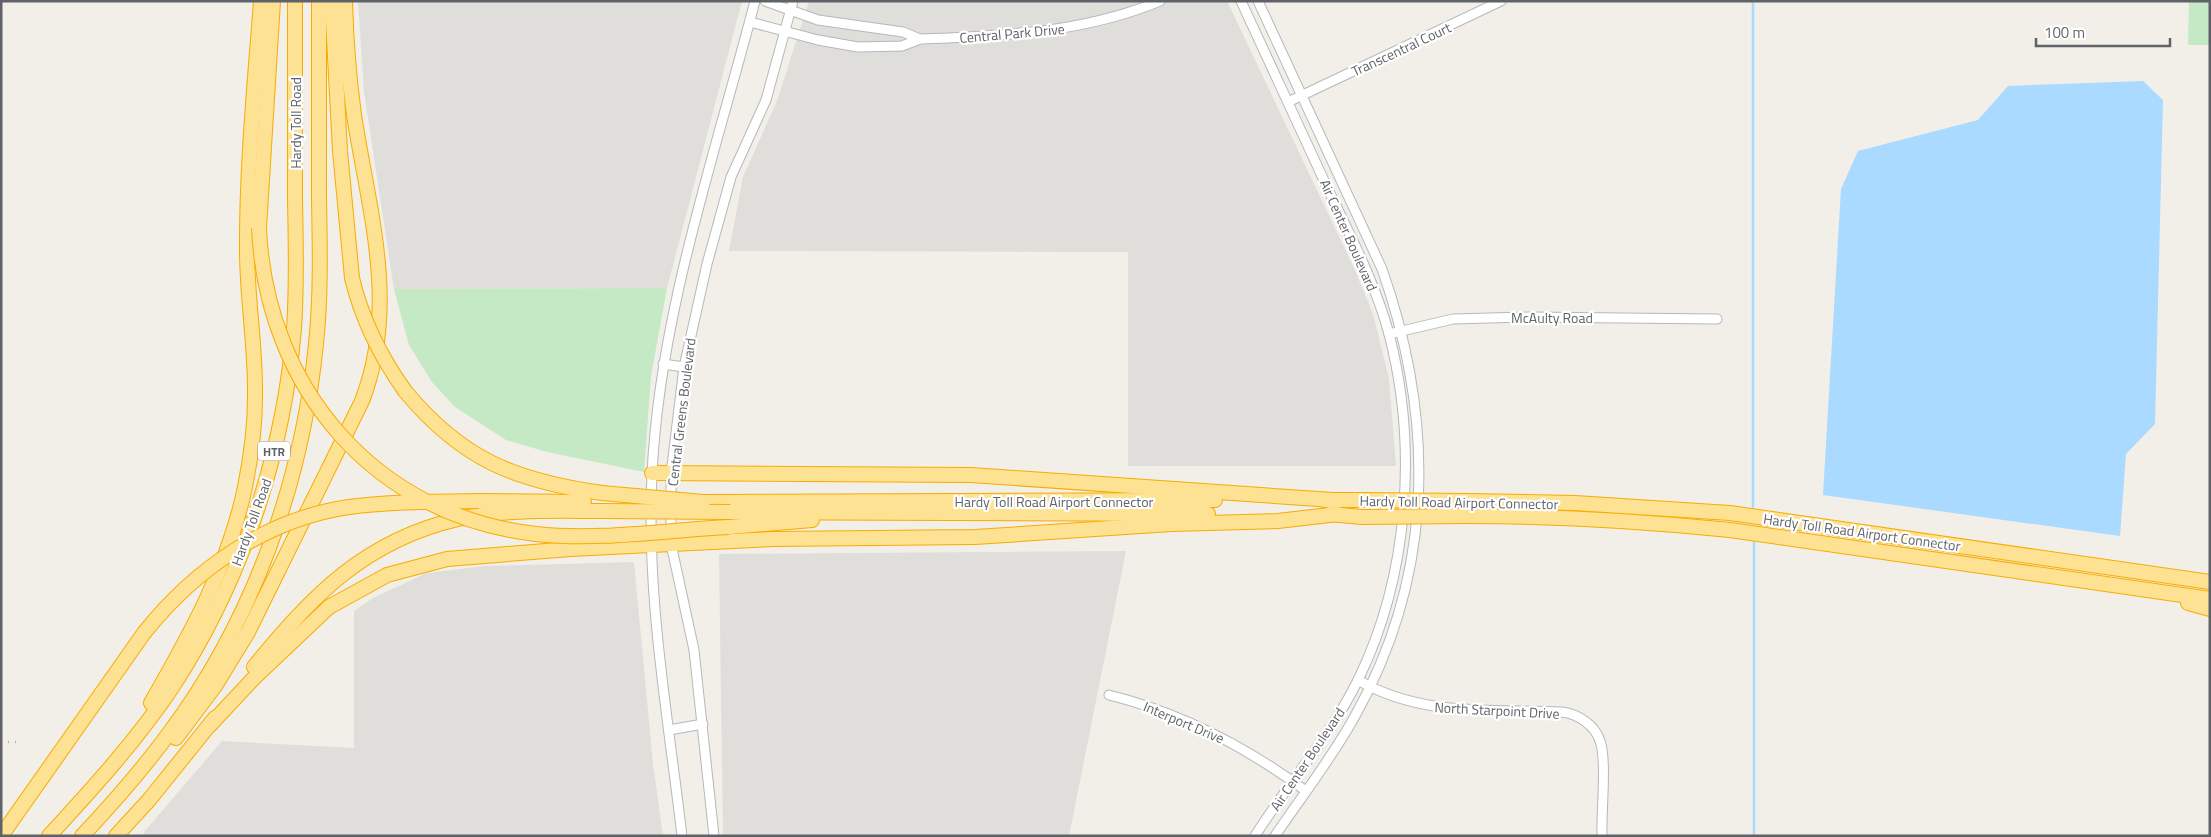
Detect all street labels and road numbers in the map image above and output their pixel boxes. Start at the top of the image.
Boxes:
street label: Transcentral Court [1348,17,1454,81]
street label: Central Park Drive [958,18,1066,48]
street label: Hardy Toll Road [285,77,306,169]
street label: Air Center Boulevard [1315,176,1383,294]
street label: McAulty Road [1511,307,1593,328]
street label: Central Greens Boulevard [661,337,701,487]
road number: HTR [258,442,290,461]
street label: Hardy Toll Road [225,475,277,569]
street label: Hardy Toll Road Airport Connector [1359,490,1559,514]
street label: Hardy Toll Road Airport Connector [955,491,1154,512]
street label: Hardy Toll Road Airport Connector [1762,508,1962,556]
street label: Interport Drive [1140,696,1228,748]
street label: North Starpoint Drive [1434,696,1560,724]
street label: Air Center Boulevard [1265,703,1349,815]

